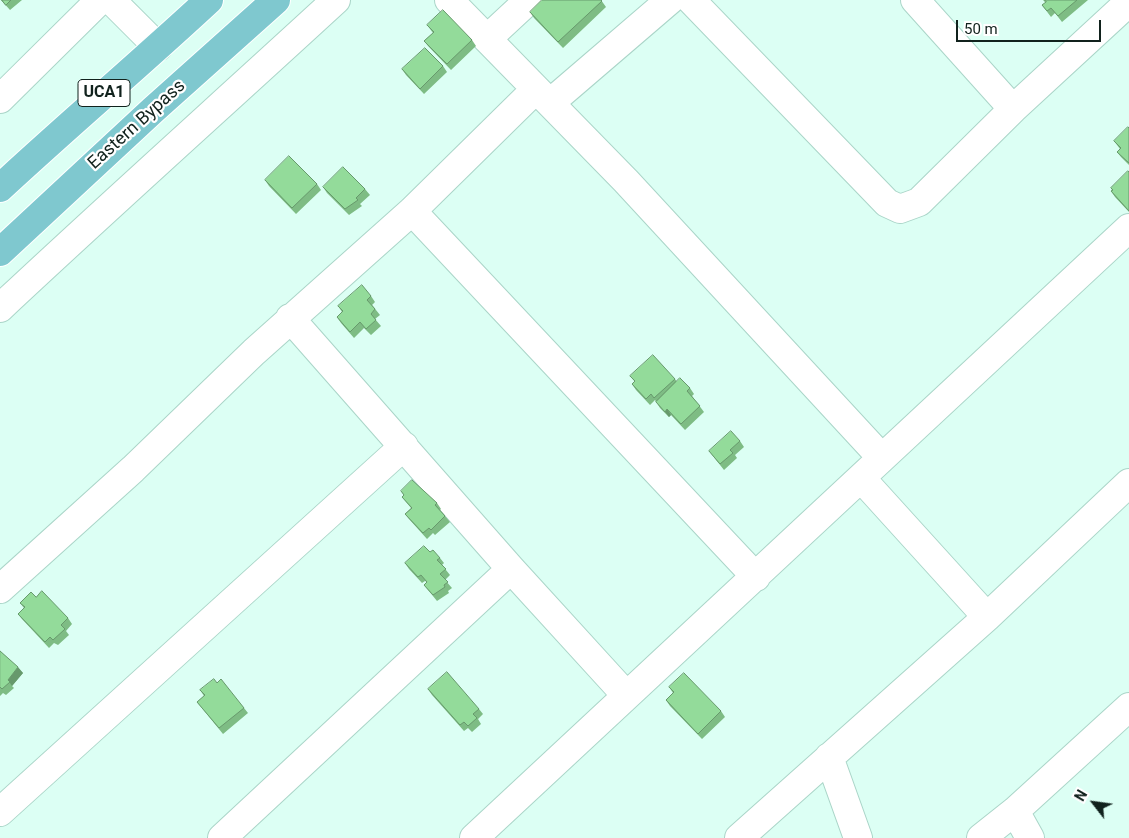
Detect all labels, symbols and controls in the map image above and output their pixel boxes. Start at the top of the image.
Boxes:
scale bar [959,10,1104,42]
text: 50 m [964,20,998,38]
street label: Eastern Bypass [84,76,190,174]
road number: UCA1 [78,80,130,106]
north arrow [1069,778,1119,828]
text: N [1072,787,1090,804]

